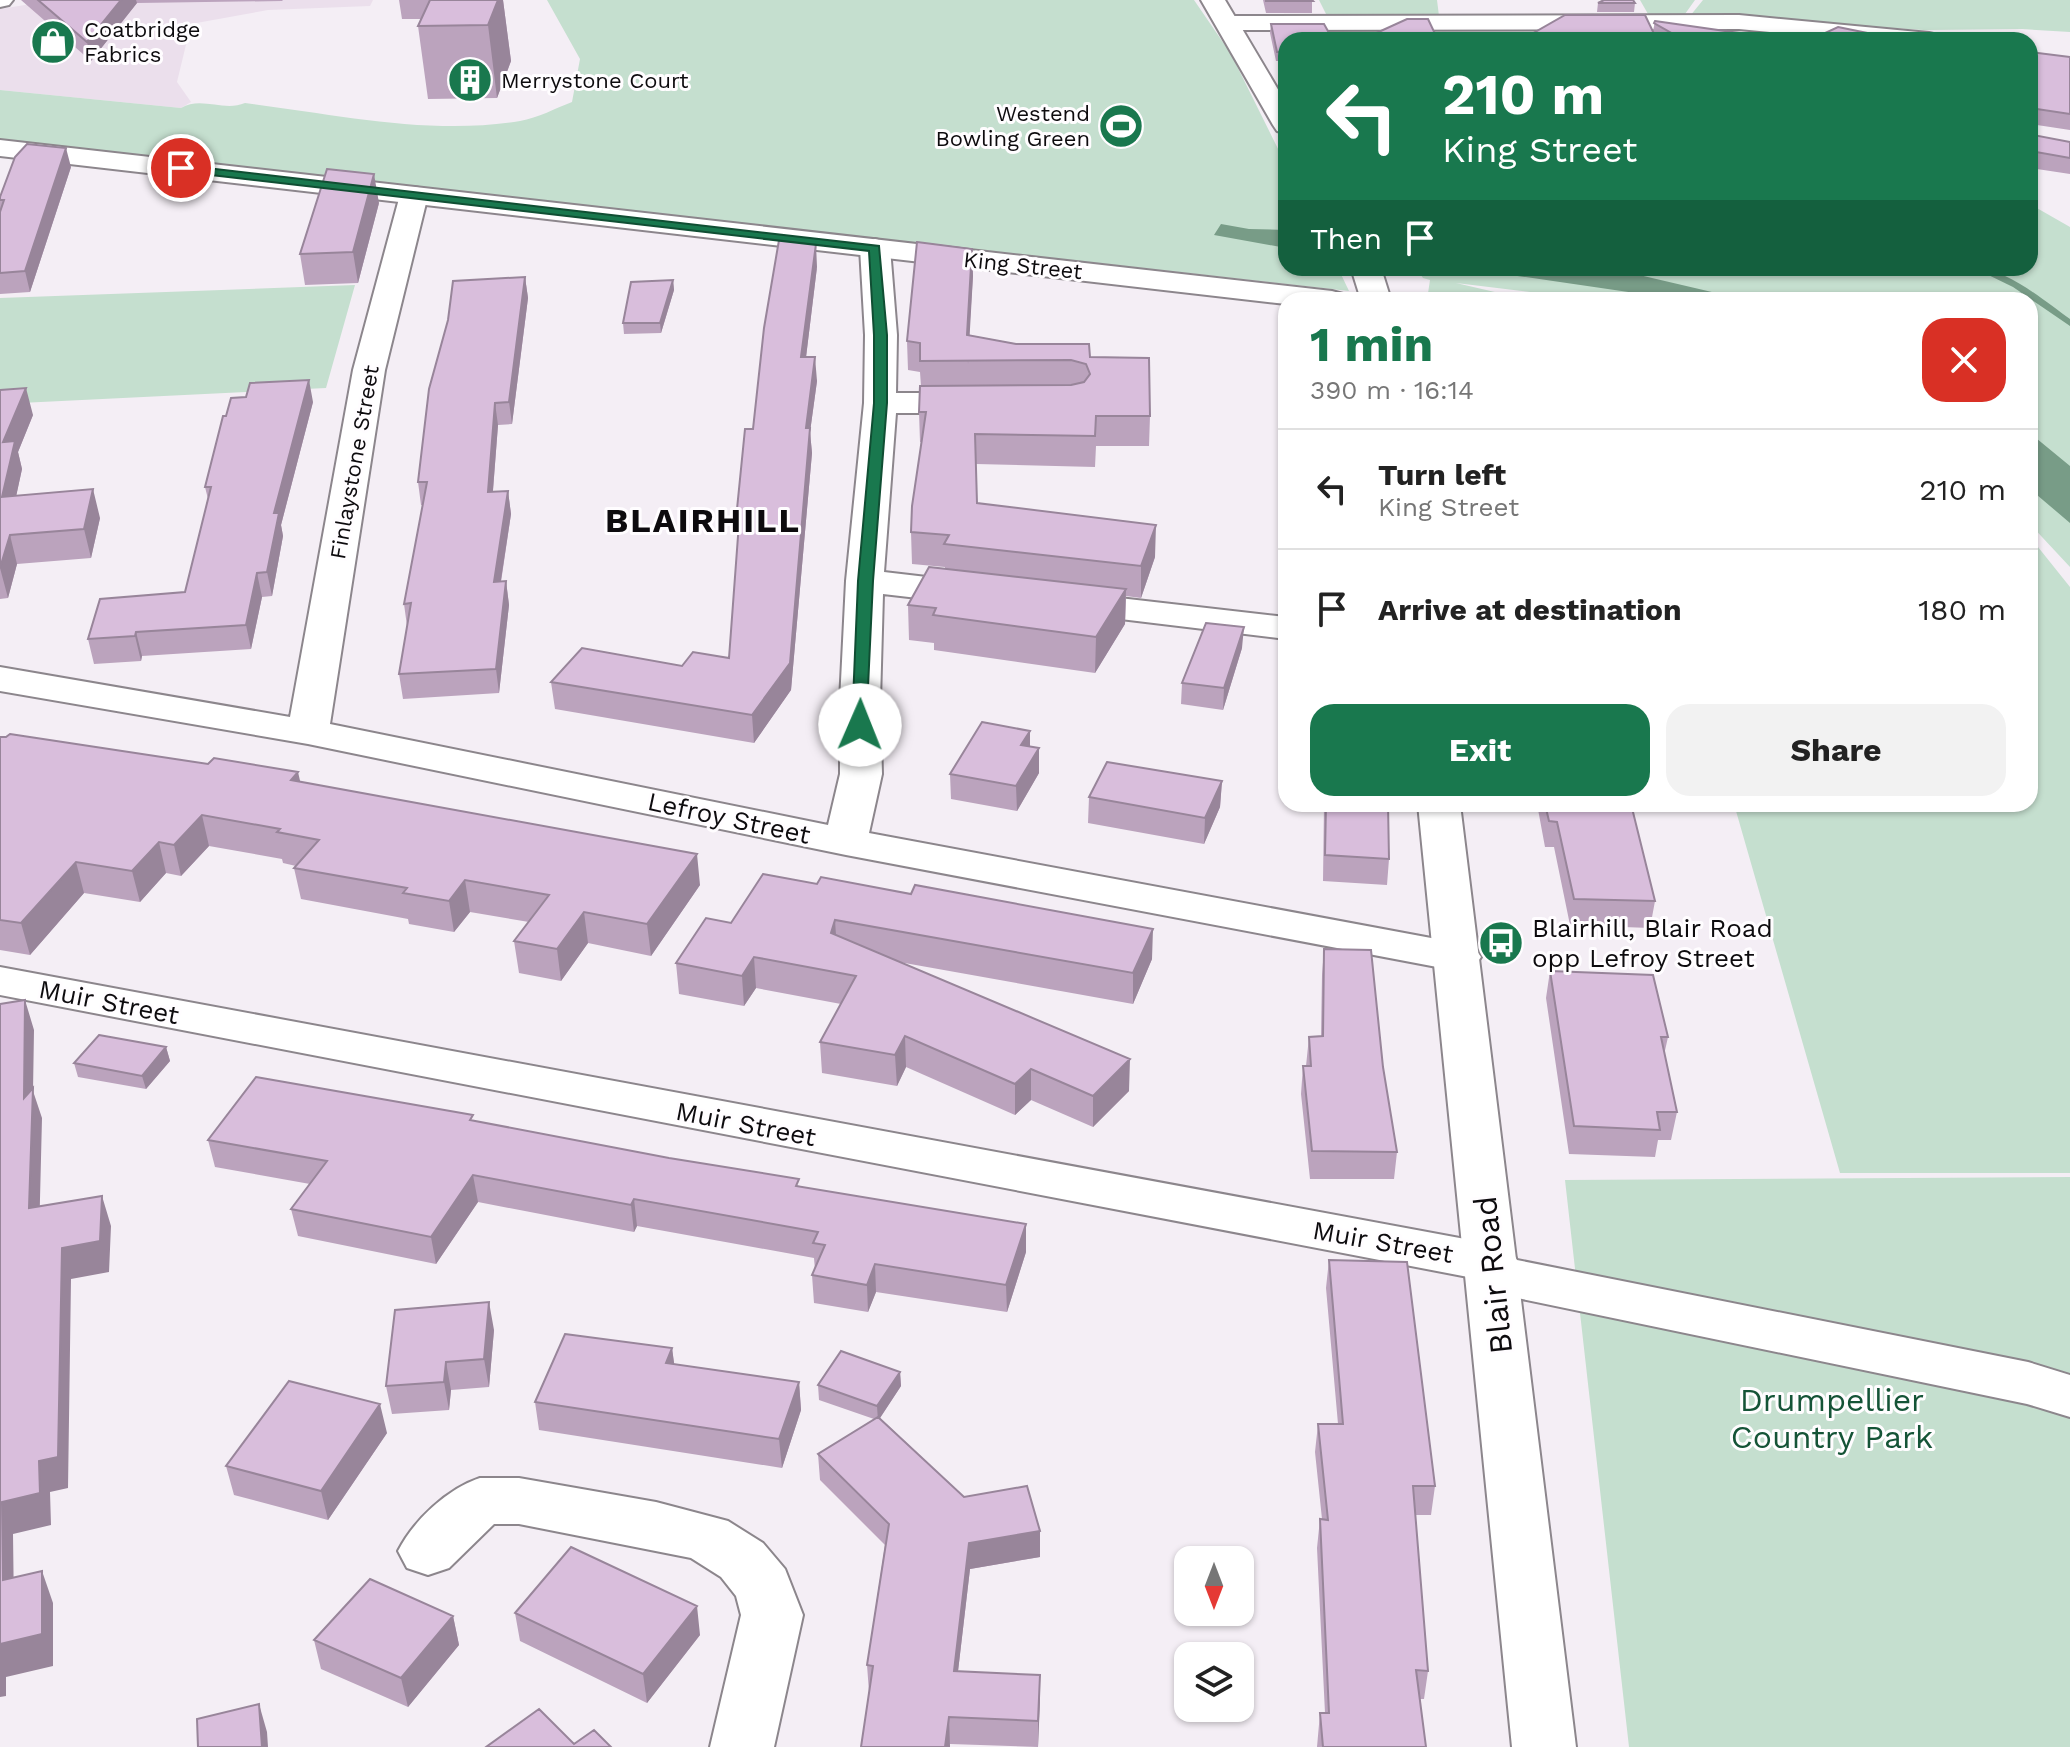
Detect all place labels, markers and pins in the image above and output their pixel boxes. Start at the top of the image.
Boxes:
place label: Coatbridge Fabrics [84,17,200,67]
shop icon: Coatbridge Fabrics [29,18,77,66]
building icon: Merrystone Court [446,56,494,104]
place label: Merrystone Court [501,68,689,93]
place label: Westend Bowling Green [935,101,1090,151]
sports icon: Westend Bowling Green [1097,102,1145,150]
pin [147,134,215,202]
place label: Blairhill, Blair Road opp Lefroy Street [1532,913,1773,973]
bus stop icon: Blairhill, Blair Road opp Lefroy Street [1477,919,1525,967]

